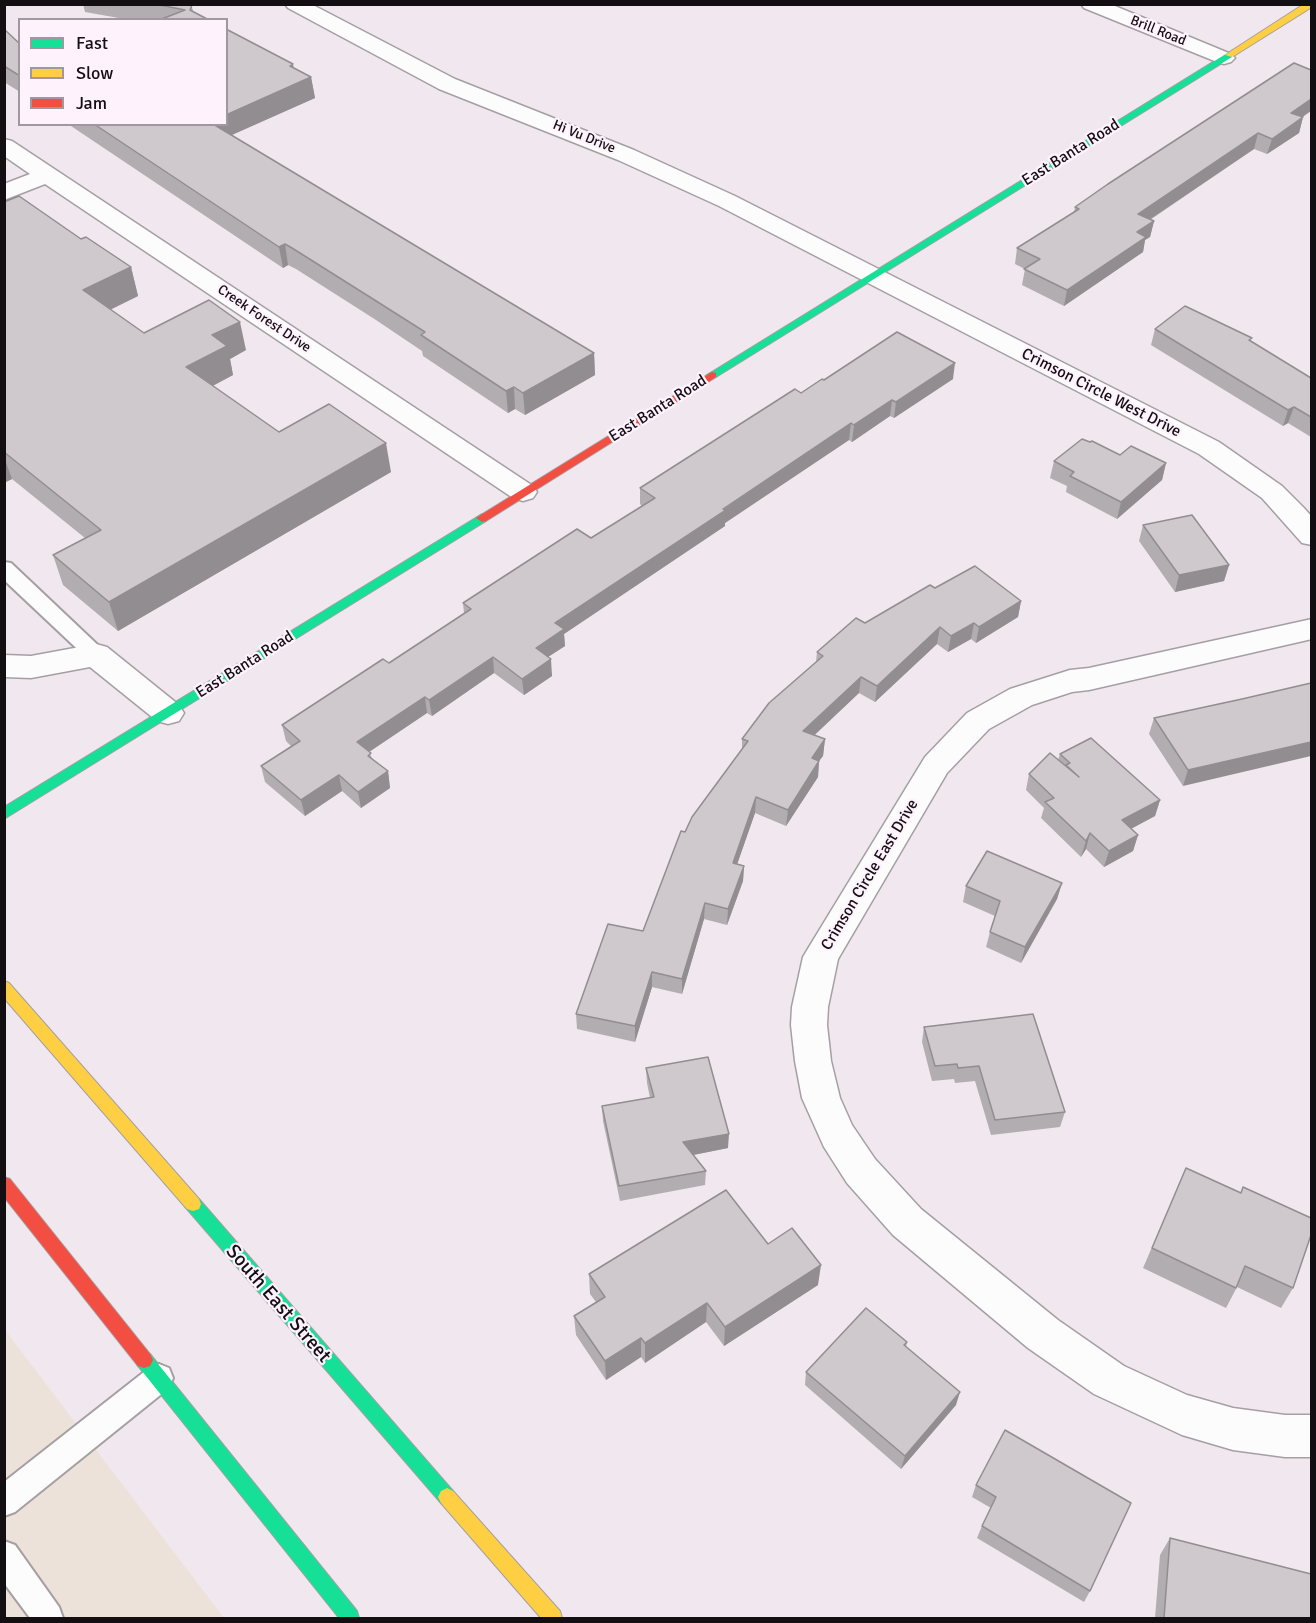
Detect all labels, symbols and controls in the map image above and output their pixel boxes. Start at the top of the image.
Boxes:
street label: Brill Road [1128,12,1188,50]
legend [18,18,228,126]
text: Fast [76,32,108,54]
text: Slow [76,62,113,84]
text: Jam [76,92,107,114]
street label: East Banta Road [1019,115,1123,191]
street label: Hi Vu Drive [550,117,618,157]
street label: Creek Forest Drive [214,282,314,356]
street label: Crimson Circle West Drive [1018,344,1184,442]
street label: East Banta Road [606,371,710,447]
street label: East Banta Road [193,627,297,703]
street label: Crimson Circle East Drive [817,796,923,954]
street label: South East Street [220,1240,336,1368]

